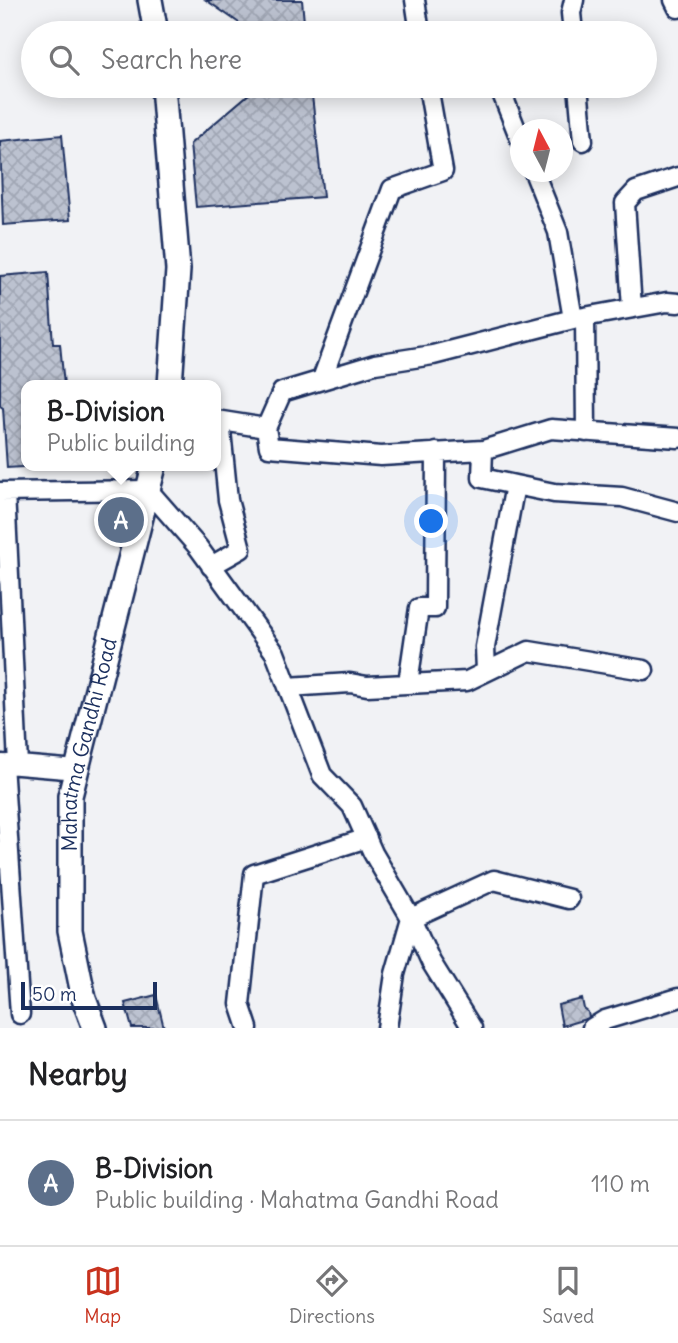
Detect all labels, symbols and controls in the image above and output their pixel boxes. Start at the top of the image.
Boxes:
search box [21,21,657,98]
icon: search [45,41,83,79]
text: Search here [101,43,242,76]
north arrow [510,119,573,182]
popup [21,380,221,471]
text: B-Division [47,395,165,428]
text: Public building [47,428,195,457]
pin: A [98,494,144,546]
your location [414,504,448,538]
street label: Mahatma Gandhi Road [56,635,123,852]
scale bar [21,979,158,1011]
text: 50 m [32,982,77,1006]
text: Nearby [28,1055,128,1093]
text: B-Division [95,1152,213,1185]
text: A [44,1169,58,1198]
text: 110 m [591,1169,650,1198]
text: Public building · Mahatma Gandhi Road [95,1185,499,1214]
tab: Map [84,1262,122,1328]
tab: Directions [289,1262,375,1328]
tab: Saved [542,1262,594,1328]

